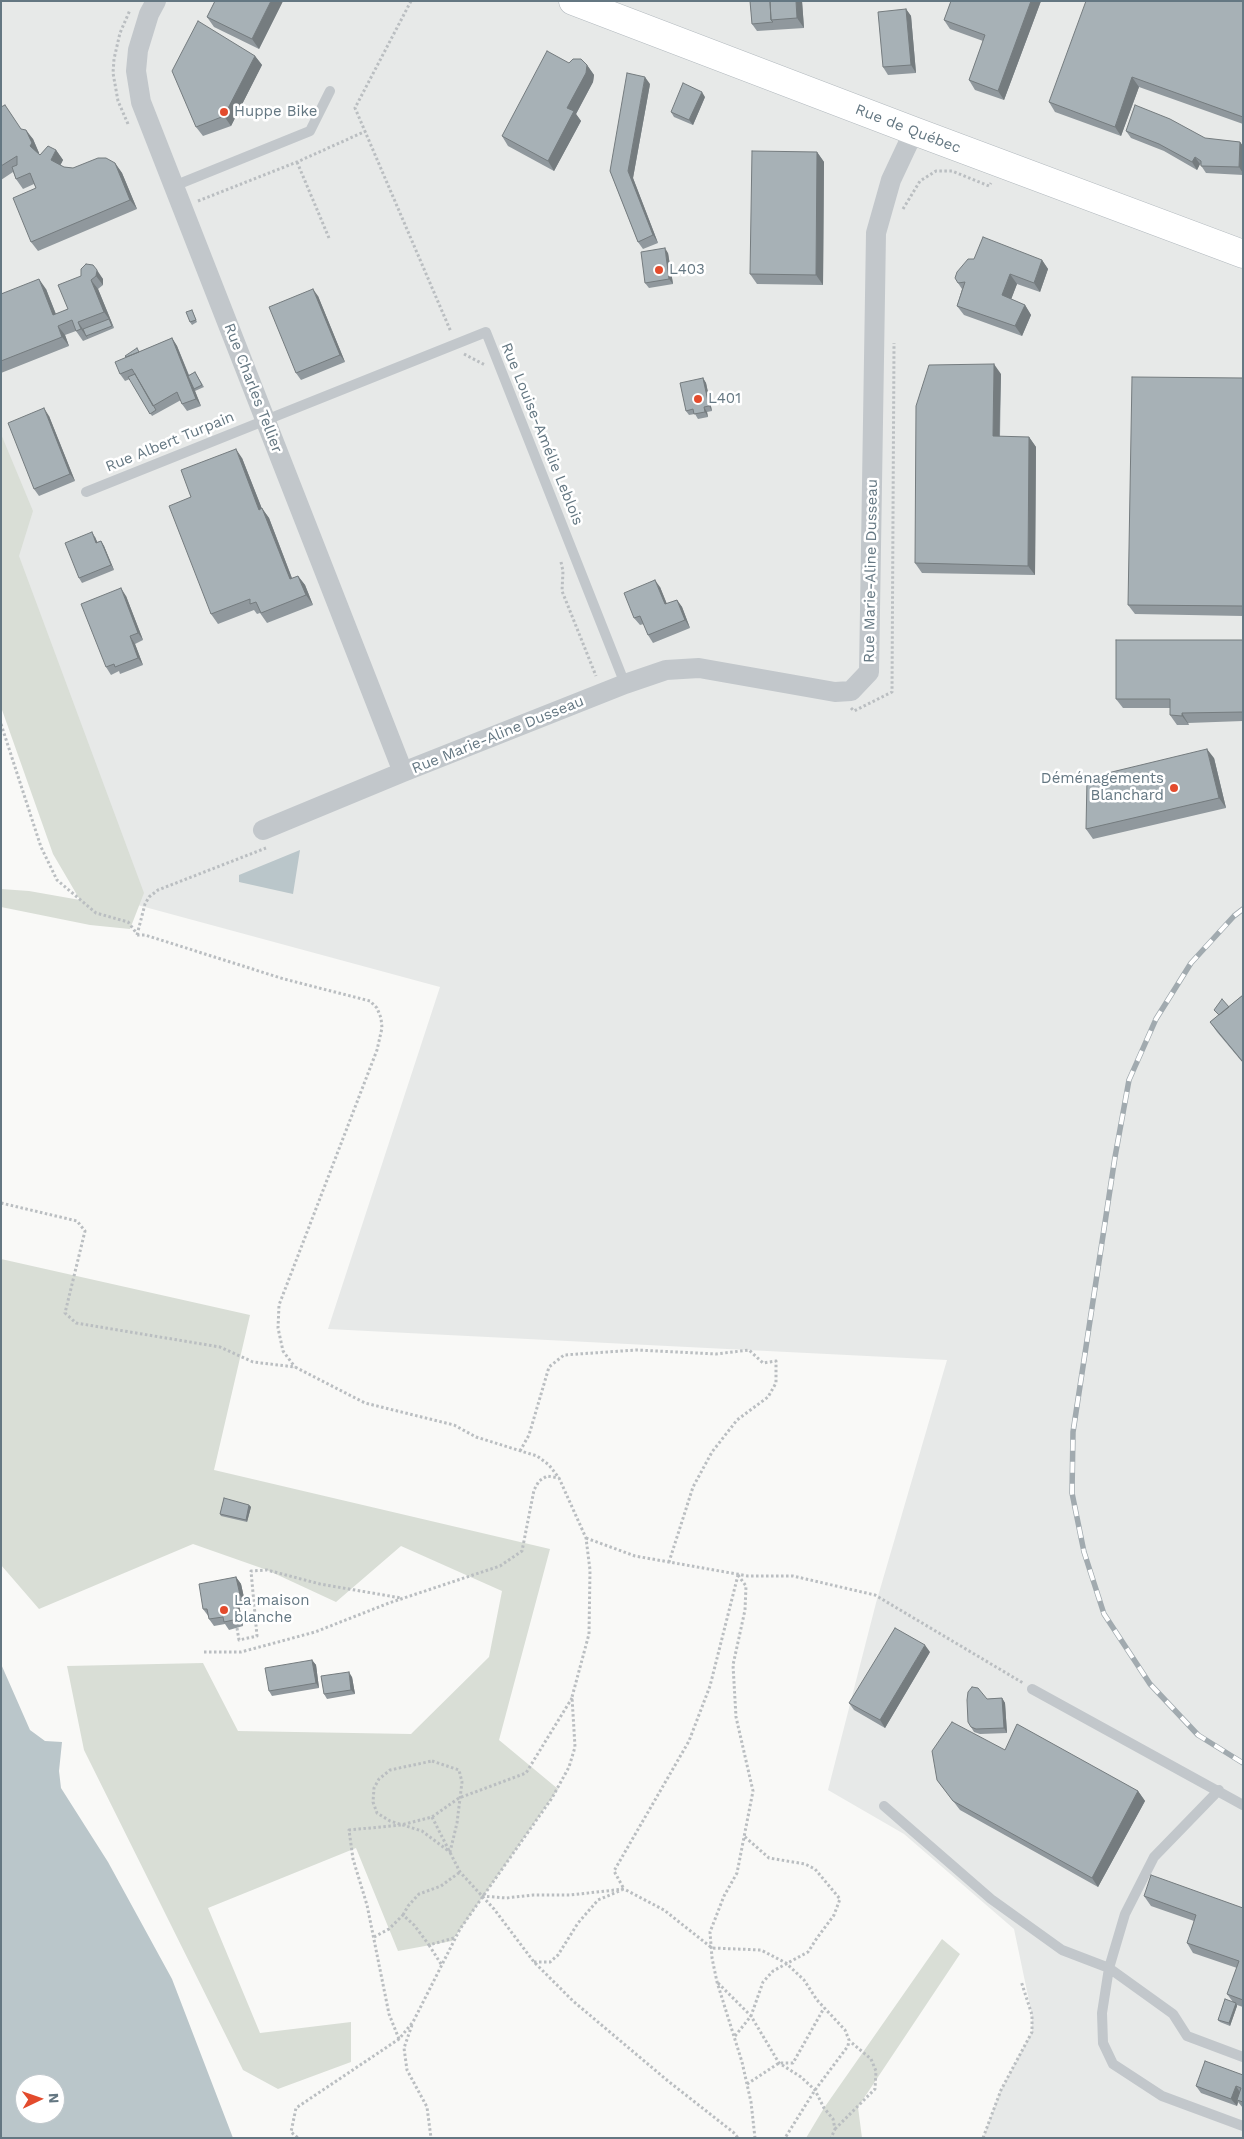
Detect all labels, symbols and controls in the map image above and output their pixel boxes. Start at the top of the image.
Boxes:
street label: Rue de Québec [853,101,963,157]
place label: Huppe Bike [234,103,317,121]
marker: Huppe Bike [218,106,230,118]
place label: L403 [669,261,705,279]
marker: L403 [653,264,665,276]
street label: Rue Charles Tellier [220,321,286,455]
street label: Rue Louise-Amélie Leblois [497,340,587,528]
place label: L401 [708,390,741,408]
marker: L401 [692,393,704,405]
street label: Rue Albert Turpain [103,408,237,476]
street label: Rue Marie-Aline Dusseau [860,479,882,663]
street label: Rue Marie-Aline Dusseau [409,692,587,778]
place label: Déménagements Blanchard [1041,770,1164,805]
marker: Déménagements Blanchard [1168,782,1180,794]
place label: La maison blanche [234,1592,310,1627]
marker: La maison blanche [218,1604,230,1616]
north arrow [15,2074,65,2124]
text: N [46,2093,62,2104]

